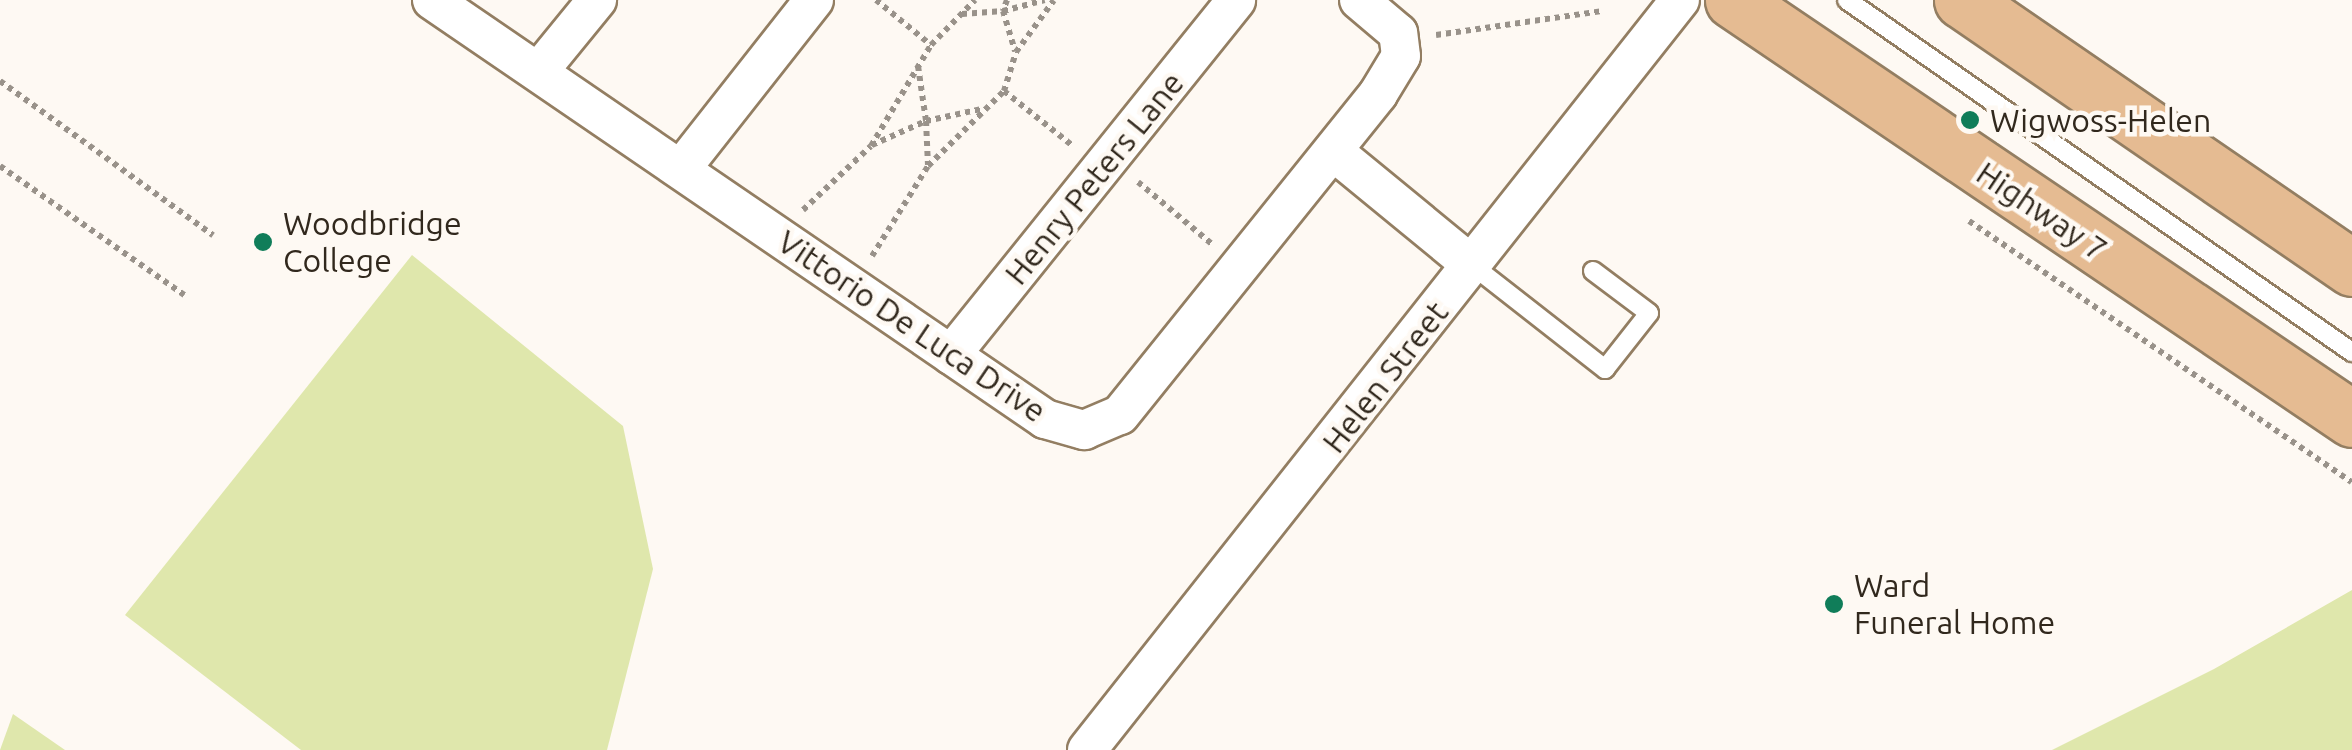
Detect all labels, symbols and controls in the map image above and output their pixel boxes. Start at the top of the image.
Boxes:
street label: Henry Peters Lane [997,64,1191,292]
place label: Wigwoss-Helen [1990,101,2211,139]
marker: Wigwoss-Helen [1959,109,1981,131]
street label: Highway 7 [1970,153,2114,269]
place label: Woodbridge College [283,205,462,280]
street label: Vittorio De Luca Drive [771,222,1053,430]
marker: Woodbridge College [252,231,274,253]
street label: Helen Street [1314,294,1456,460]
place label: Ward Funeral Home [1854,567,2055,642]
marker: Ward Funeral Home [1823,593,1845,615]

